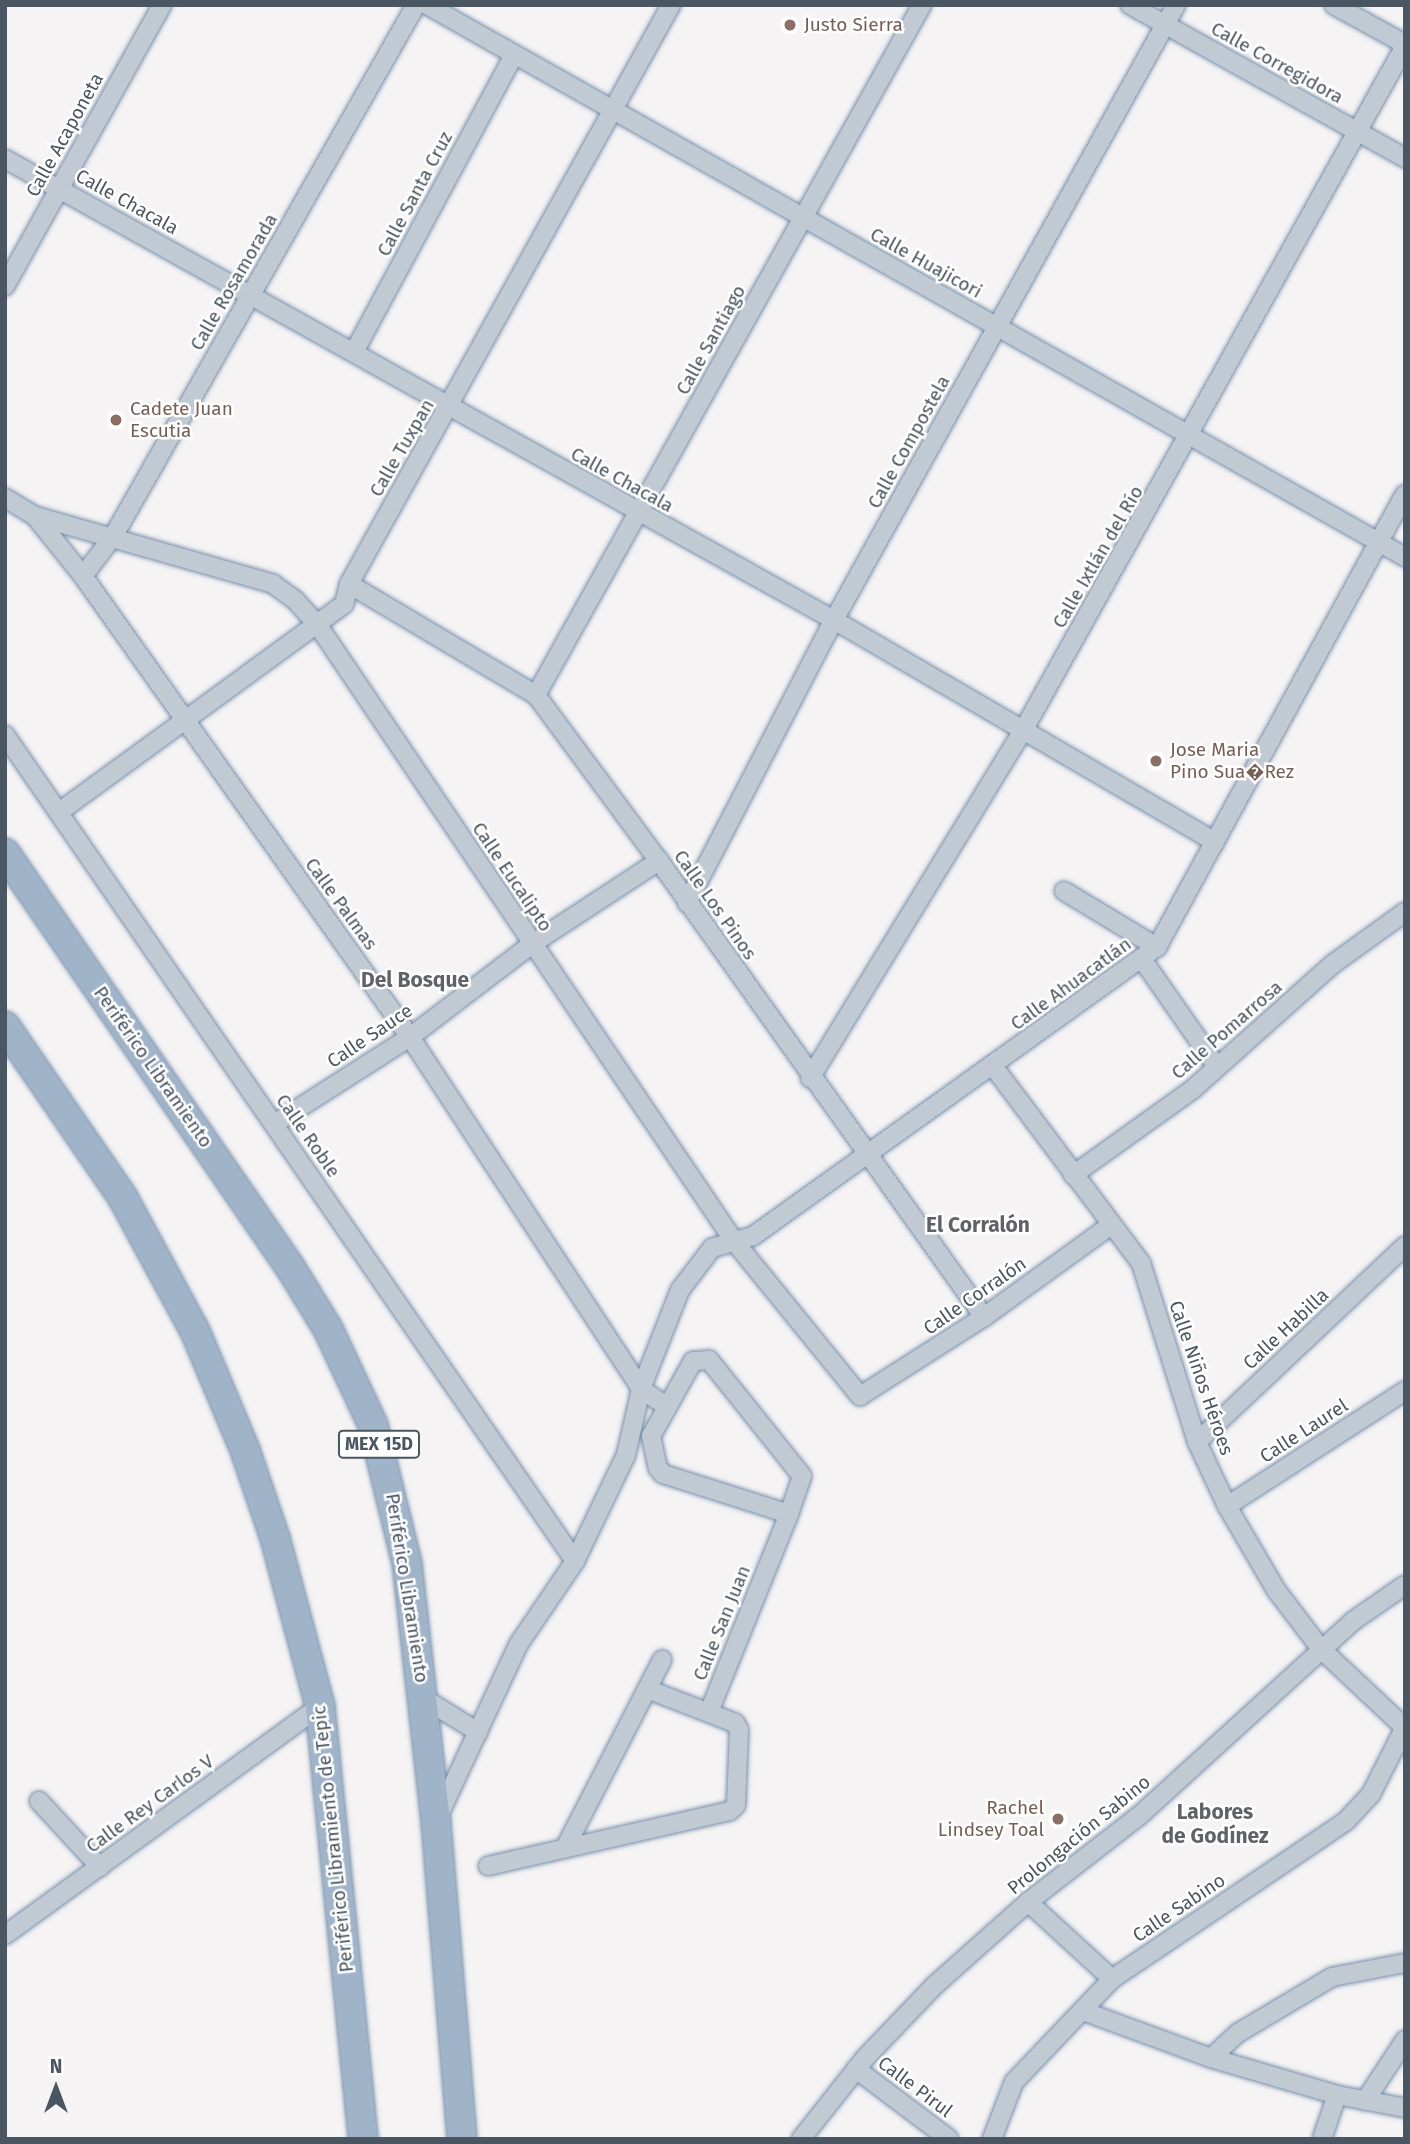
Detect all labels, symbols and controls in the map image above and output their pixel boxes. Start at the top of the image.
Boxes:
place label: Justo Sierra [804,14,903,36]
marker: Justo Sierra [782,17,798,33]
street label: Calle Corregidora [1207,17,1347,109]
street label: Calle Acaponeta [22,69,108,201]
street label: Calle Santa Cruz [373,128,457,260]
street label: Calle Chacala [72,164,182,240]
street label: Calle Rosamorada [186,209,282,355]
street label: Calle Huajicori [866,223,986,303]
street label: Calle Santiago [671,281,751,399]
street label: Calle Compostela [863,371,955,513]
street label: Calle Tuxpan [365,395,439,501]
place label: Cadete Juan Escutia [130,398,233,442]
marker: Cadete Juan Escutia [108,412,124,428]
street label: Calle Chacala [567,442,677,518]
street label: Calle Ixtlán del Río [1048,482,1148,632]
place label: Jose Maria Pino Sua�Rez [1170,739,1294,783]
marker: Jose Maria Pino Sua�Rez [1148,753,1164,769]
street label: Calle Eucalipto [467,818,557,936]
street label: Calle Los Pinos [669,846,761,964]
street label: Calle Palmas [300,854,382,954]
street label: Calle Ahuacatlán [1006,933,1136,1035]
district label: Del Bosque [361,967,469,993]
street label: Calle Pomarrosa [1167,976,1287,1084]
street label: Periférico Libramiento [89,982,217,1152]
street label: Calle Sauce [323,999,417,1073]
street label: Calle Roble [271,1090,345,1182]
district label: El Corralón [926,1212,1030,1238]
street label: Calle Corralón [919,1252,1031,1340]
street label: Calle Habilla [1239,1284,1333,1374]
street label: Calle Niños Héroes [1164,1298,1238,1458]
street label: Calle Laurel [1256,1394,1352,1468]
road number: MEX 15D [337,1429,421,1458]
street label: Periférico Libramiento [381,1492,433,1684]
street label: Calle San Juan [689,1562,755,1684]
street label: Periférico Libramiento de Tepic [308,1704,358,1974]
street label: Calle Rey Carlos V [82,1750,218,1858]
street label: Prolongación Sabino [1003,1770,1155,1900]
place label: Rachel Lindsey Toal [938,1797,1044,1841]
district label: Labores de Godínez [1161,1799,1269,1849]
marker: Rachel Lindsey Toal [1050,1811,1066,1827]
street label: Calle Sabino [1128,1869,1230,1947]
street label: Calle Pirul [873,2052,957,2122]
north arrow [21,2053,91,2123]
text: N [50,2055,62,2078]

